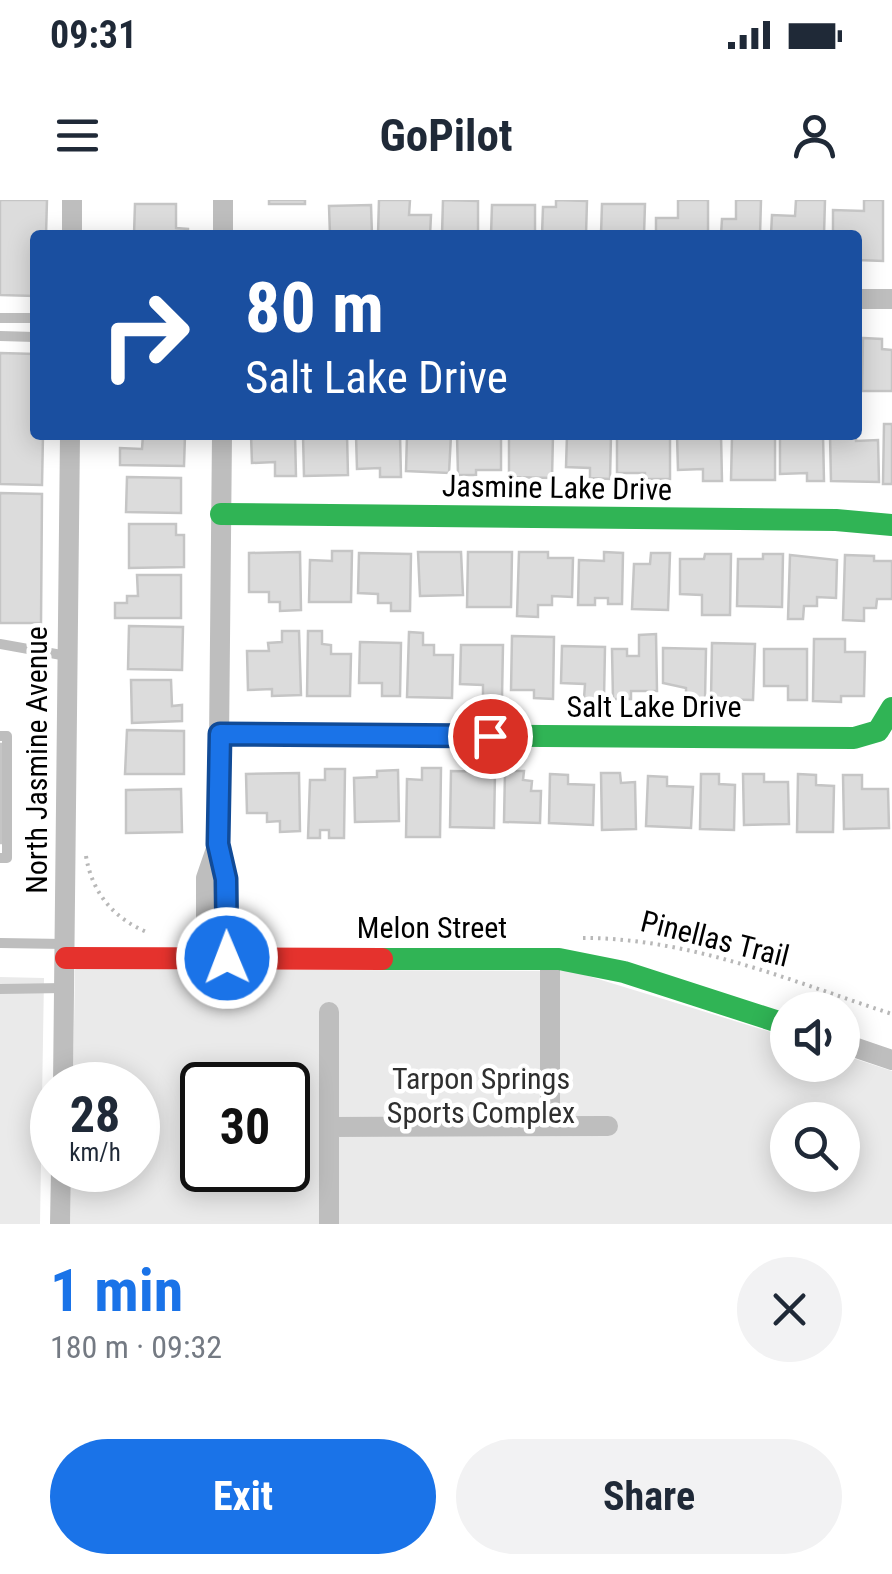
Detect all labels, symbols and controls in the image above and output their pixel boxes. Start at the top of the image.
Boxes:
text: 09:31 [50,13,137,57]
icon: menu [50,108,105,163]
icon: person [787,108,842,163]
text: GoPilot [379,109,513,162]
text: 80 m [245,267,384,349]
icon: right [80,270,210,400]
text: Salt Lake Drive [245,351,508,404]
street label: Jasmine Lake Drive [442,468,672,507]
street label: North Jasmine Avenue [19,626,54,894]
street label: Salt Lake Drive [566,689,742,724]
pin [448,694,533,779]
icon: arrive [463,709,518,764]
street label: Pinellas Trail [637,903,793,974]
position arrow [175,906,279,1010]
street label: Melon Street [357,910,507,945]
map controls [770,992,860,1192]
button: sound [770,992,860,1082]
park label: Tarpon Springs Sports Complex [387,1061,575,1130]
speed limit sign: 30 [180,1062,310,1192]
text: 28 [70,1086,120,1144]
button: search [770,1102,860,1192]
text: km/h [69,1138,121,1167]
text: 1 min [50,1255,183,1326]
button: close [737,1257,842,1362]
text: 180 m · 09:32 [50,1328,222,1366]
button: Exit [50,1439,436,1554]
button: Share [456,1439,842,1554]

